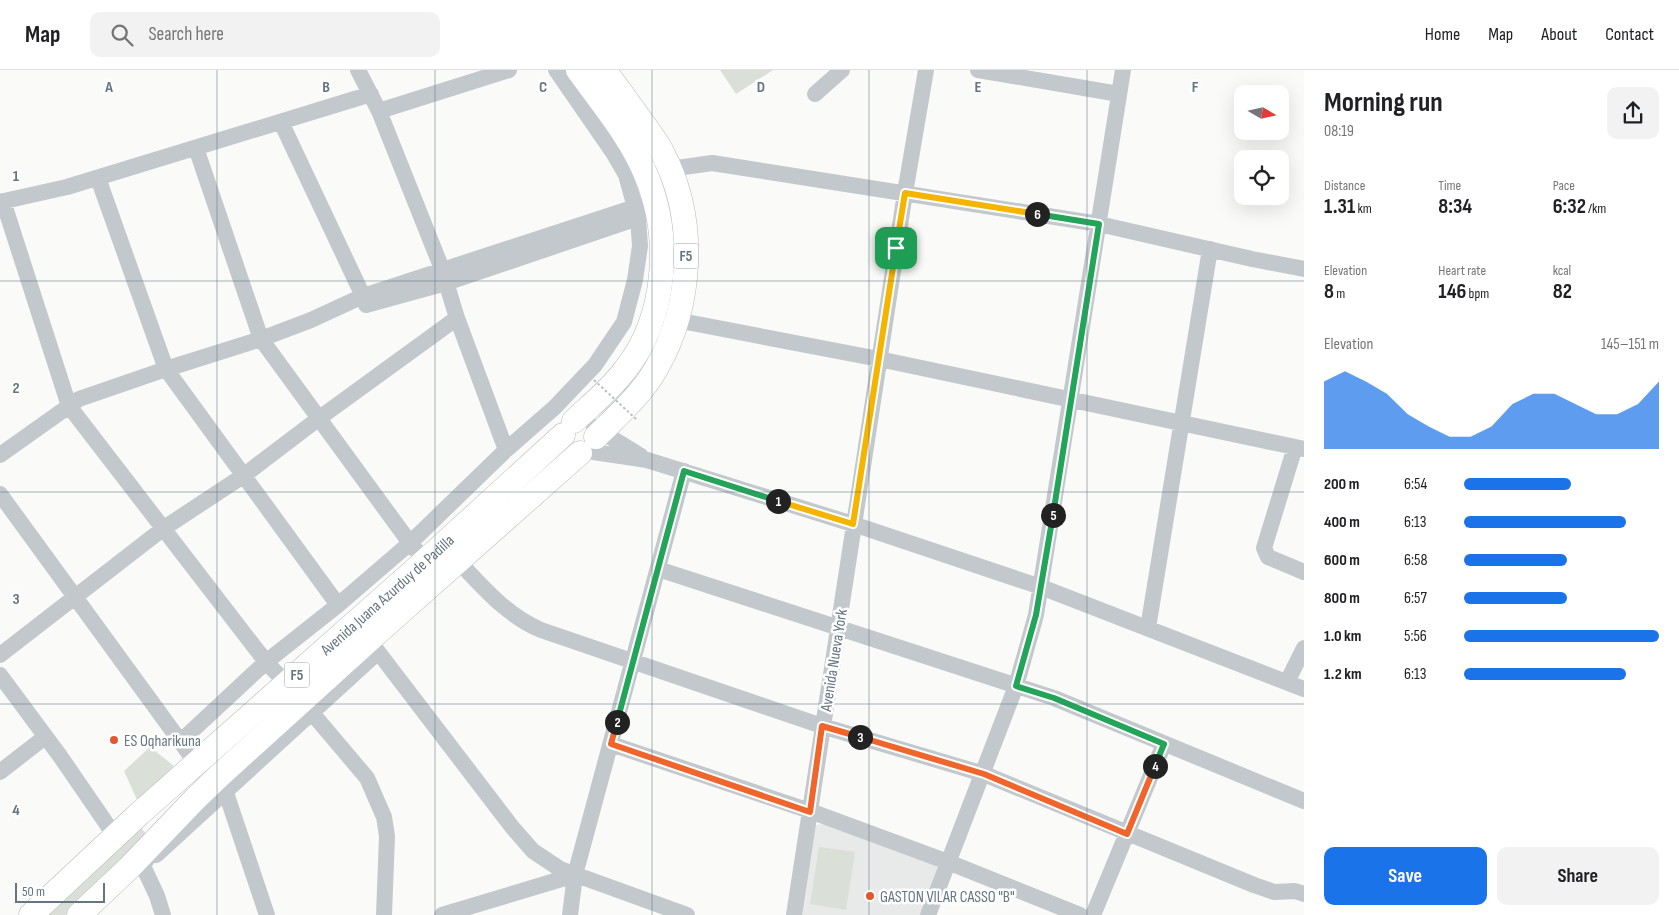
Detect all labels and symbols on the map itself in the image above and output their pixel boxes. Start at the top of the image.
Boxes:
text: A [104,78,113,97]
text: B [322,78,330,97]
text: C [539,78,547,97]
text: D [757,78,765,97]
text: E [975,78,982,97]
text: F [1192,78,1199,97]
north arrow [1234,85,1289,140]
text: 1 [13,167,20,186]
pin: 6 [1024,202,1050,226]
pin [875,227,917,269]
road number: F5 [674,244,698,268]
text: 2 [12,379,20,398]
pin: 1 [766,488,790,514]
pin: 5 [1040,502,1066,528]
street label: Avenida Juana Azurduy de Padilla [316,531,459,661]
text: 3 [12,590,20,609]
street label: Avenida Nueva York [817,608,852,714]
road number: F5 [284,662,310,688]
pin: 2 [604,710,630,734]
pin: 3 [848,724,872,750]
place label: ES Oqharikuna [124,732,201,751]
marker: ES Oqharikuna [108,734,120,746]
pin: 4 [1142,754,1168,778]
text: 4 [12,801,20,820]
scale bar [15,880,105,903]
place label: GASTON VILAR CASSO "B" [880,888,1015,907]
marker: GASTON VILAR CASSO "B" [864,890,876,902]

